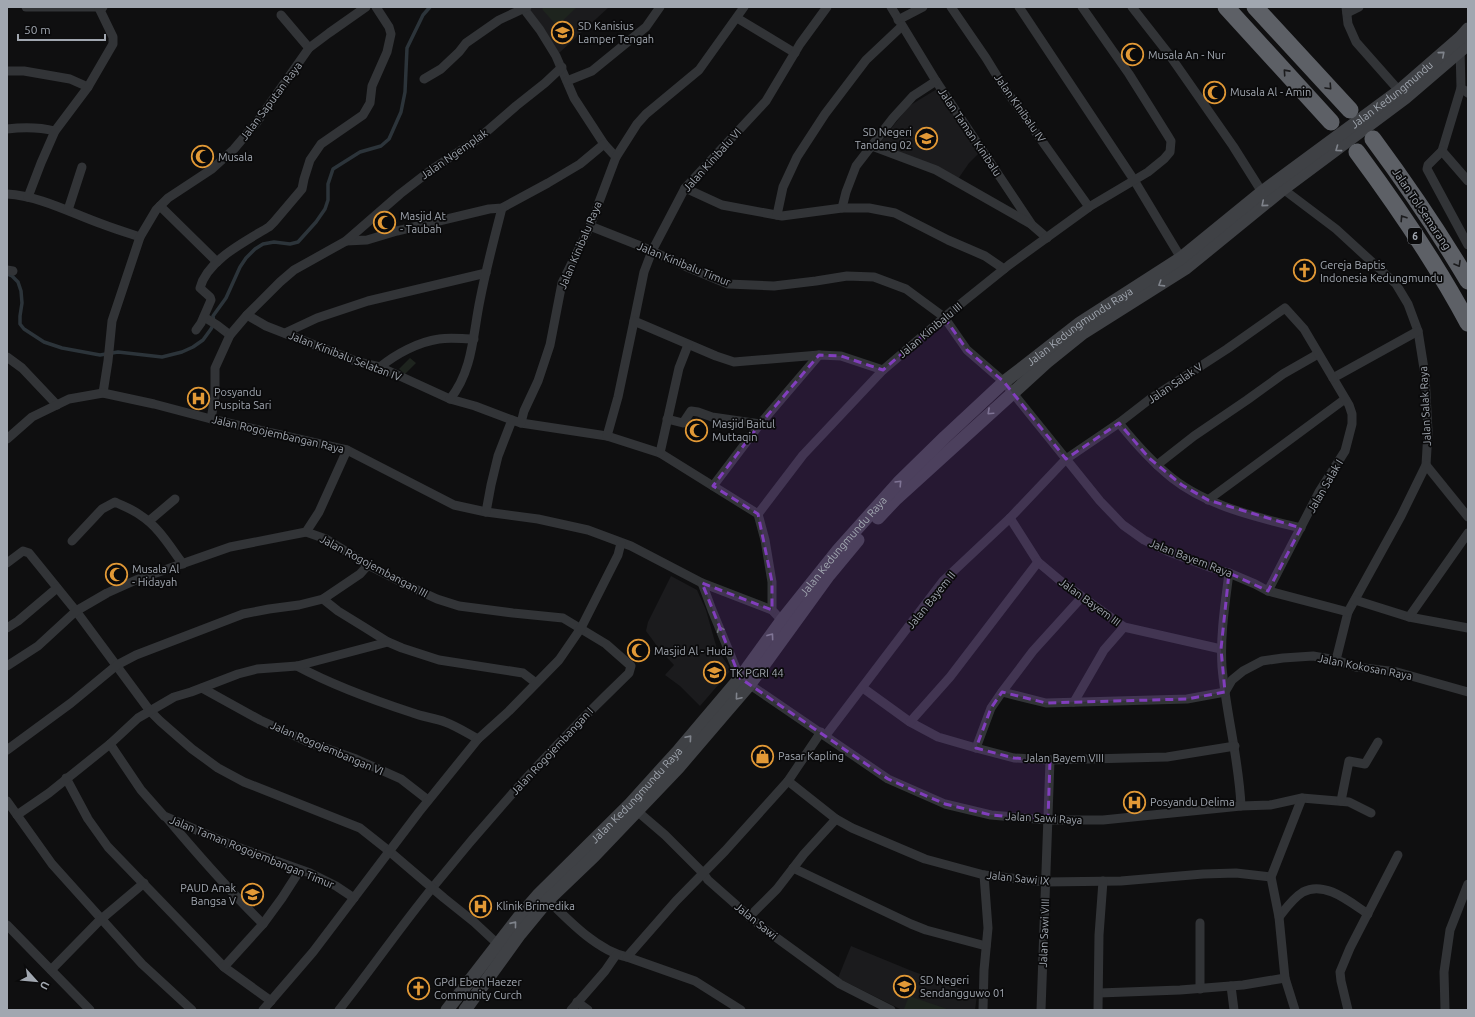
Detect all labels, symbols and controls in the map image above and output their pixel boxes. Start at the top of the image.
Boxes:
scale bar [18,16,105,42]
school or university icon: SD Kanisius Lamper Tengah [550,19,576,45]
place label: SD Kanisius Lamper Tengah [578,20,654,45]
text: 50 m [24,23,51,36]
mosque icon: Musala An - Nur [1120,42,1146,68]
place label: Musala An - Nur [1148,49,1226,61]
one-way arrow [1438,51,1445,58]
street label: Jalan Kedungmundu [1348,59,1435,131]
street label: Jalan Saputan Raya [238,60,304,142]
one-way arrow [1283,69,1291,77]
street label: Jalan Kinibalu IV [992,72,1048,144]
mosque icon: Musala Al - Amin [1201,79,1227,105]
one-way arrow [1324,82,1332,90]
street label: Jalan Taman Kinibalu [936,86,1004,178]
place label: Musala Al - Amin [1230,86,1311,98]
school or university icon: SD Negeri Tandang 02 [914,125,940,151]
street label: Jalan Ngemplak [418,126,490,181]
street label: Jalan Kinibalu VI [681,126,743,194]
place label: SD Negeri Tandang 02 [855,126,912,151]
mosque icon: Musala [189,144,215,170]
one-way arrow [1335,144,1342,151]
place label: Musala [218,151,253,163]
street label: Jalan Tol Semarang [1390,166,1454,252]
street label: Jalan Kinibalu Raya [556,199,604,291]
one-way arrow [1261,200,1268,207]
mosque icon: Masjid At - Taubah [372,209,398,235]
place label: Masjid At - Taubah [400,210,446,235]
one-way arrow [1401,215,1408,222]
road number: 6 [1408,228,1422,244]
street label: Jalan Kinibalu Timur [636,240,733,289]
church icon: Gereja Baptis Indonesia Kedungmundu [1291,258,1317,284]
place label: Gereja Baptis Indonesia Kedungmundu [1320,259,1443,284]
one-way arrow [1453,260,1460,267]
one-way arrow [1158,279,1165,287]
street label: Jalan Kedungmundu Raya [1024,285,1135,368]
street label: Jalan Kinibalu III [896,300,964,360]
street label: Jalan Kinibalu Selatan IV [287,329,403,383]
street label: Jalan Salak V [1145,360,1205,406]
street label: Jalan Salak Raya [1417,366,1433,446]
hospital icon: Posyandu Puspita Sari [186,385,212,411]
place label: Posyandu Puspita Sari [214,386,272,411]
one-way arrow [988,408,995,415]
street label: Jalan Rogojembangan Raya [211,413,345,455]
mosque icon: Masjid Baitul Muttaqin [684,417,710,443]
place label: Masjid Baitul Muttaqin [712,418,775,443]
street label: Jalan Salak I [1305,457,1345,515]
one-way arrow [894,480,901,488]
street label: Jalan Kedungmundu Raya [798,494,889,598]
street label: Jalan Rogojembangan III [318,532,430,600]
street label: Jalan Bayem Raya [1148,537,1234,579]
mosque icon: Musala Al - Hidayah [103,562,129,588]
place label: Musala Al - Hidayah [132,563,179,588]
street label: Jalan Bayem II [904,569,958,631]
street label: Jalan Bayem III [1057,576,1123,628]
one-way arrow [716,625,724,632]
one-way arrow [766,634,773,641]
mosque icon: Masjid Al - Huda [626,638,652,664]
place label: Masjid Al - Huda [654,645,733,657]
street label: Jalan Kokosan Raya [1317,652,1413,682]
school or university icon: TK PGRI 44 [702,660,728,686]
place label: TK PGRI 44 [730,667,784,679]
one-way arrow [736,693,743,700]
street label: Jalan Rogojembangan I [509,705,595,797]
street label: Jalan Rogojembangan VI [269,719,385,777]
one-way arrow [685,735,692,742]
shop icon: Pasar Kapling [749,743,775,769]
street label: Jalan Kedungmundu Raya [588,745,685,845]
place label: Pasar Kapling [778,750,844,762]
street label: Jalan Bayem VIII [1024,752,1104,764]
hospital icon: Posyandu Delima [1121,789,1147,815]
place label: Posyandu Delima [1150,796,1235,808]
street label: Jalan Sawi Raya [1005,810,1083,826]
street label: Jalan Taman Rogojembangan Timur [168,813,337,891]
street label: Jalan Sawi IX [986,869,1050,887]
school or university icon: PAUD Anak Bangsa V [239,881,265,907]
place label: PAUD Anak Bangsa V [180,882,236,907]
hospital icon: Klinik Brimedika [468,893,494,919]
street label: Jalan Sawi VIII [1037,898,1051,968]
place label: Klinik Brimedika [496,900,575,912]
street label: Jalan Sawi [732,900,780,942]
one-way arrow [509,921,516,928]
north arrow [16,961,56,1001]
school or university icon: SD Negeri Sendangguwo 01 [891,973,917,999]
place label: SD Negeri Sendangguwo 01 [920,974,1005,999]
church icon: GPdI Eben Haezer Community Curch [405,975,431,1001]
place label: GPdI Eben Haezer Community Curch [434,976,522,1001]
text: U [38,979,52,992]

